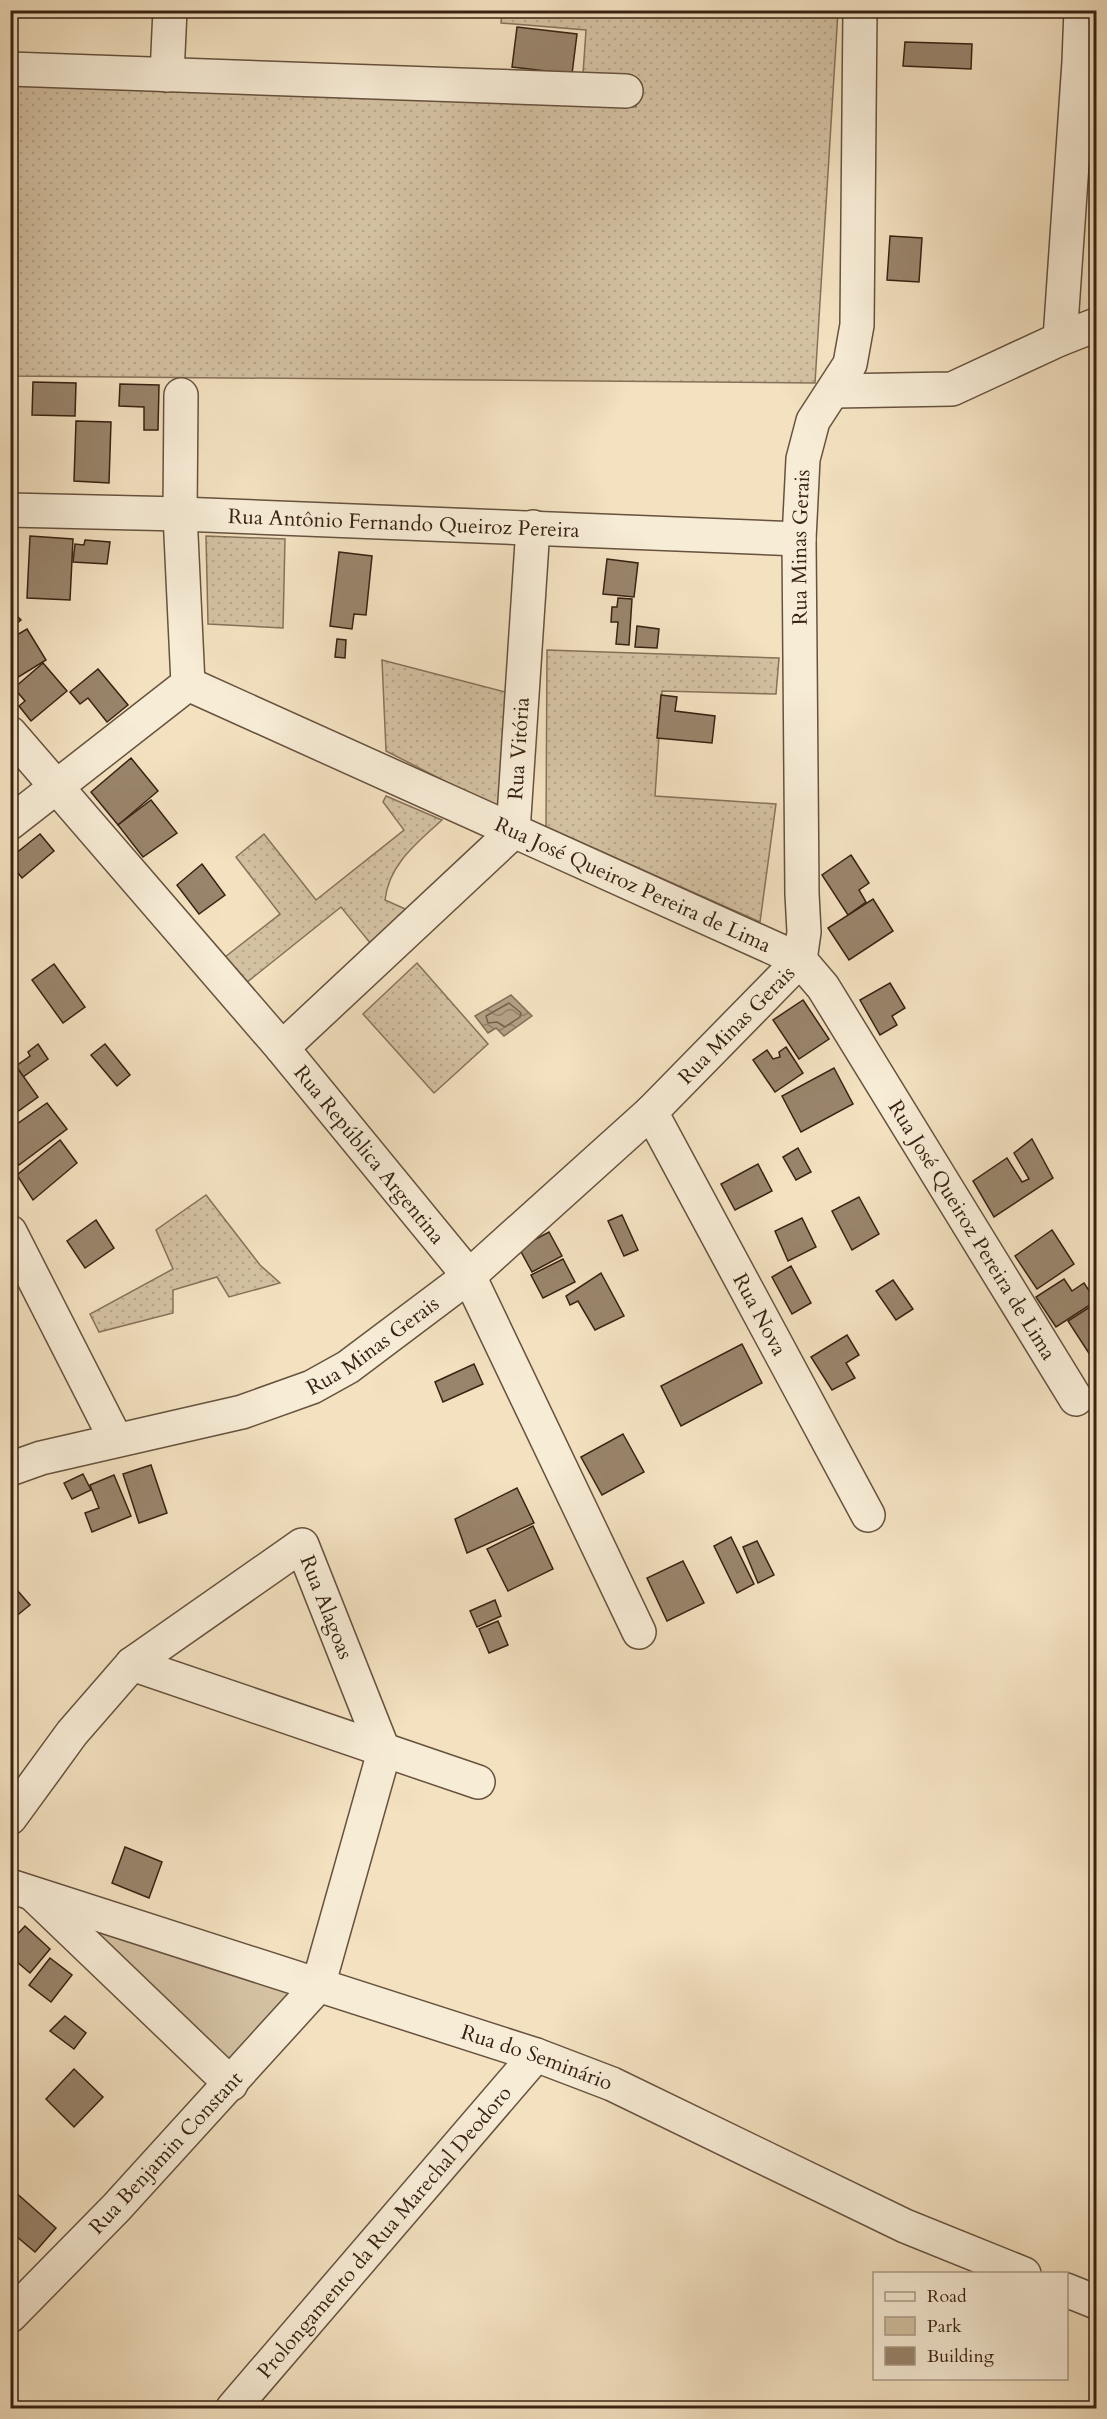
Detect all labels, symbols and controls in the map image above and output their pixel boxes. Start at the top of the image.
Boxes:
street label: Rua Minas Gerais [784,469,817,625]
street label: Rua Antônio Fernando Queiroz Pereira [227,501,580,545]
street label: Rua Vitória [501,696,536,801]
street label: Rua José Queiroz Pereira de Lima [490,810,776,960]
street label: Rua Minas Gerais [671,959,801,1091]
street label: Rua República Argentina [287,1059,452,1250]
street label: Rua José Queiroz Pereira de Lima [881,1095,1063,1365]
street label: Rua Nova [726,1268,794,1361]
street label: Rua Minas Gerais [301,1289,445,1402]
street label: Rua Alagoas [293,1551,360,1663]
street label: Rua do Seminário [457,2017,617,2097]
street label: Rua Benjamin Constant [83,2065,250,2241]
street label: Prolongamento da Rua Marechal Deodoro [250,2079,518,2385]
legend [873,2272,1068,2380]
text: Road [927,2284,967,2309]
text: Park [927,2314,962,2339]
text: Building [927,2344,995,2369]

